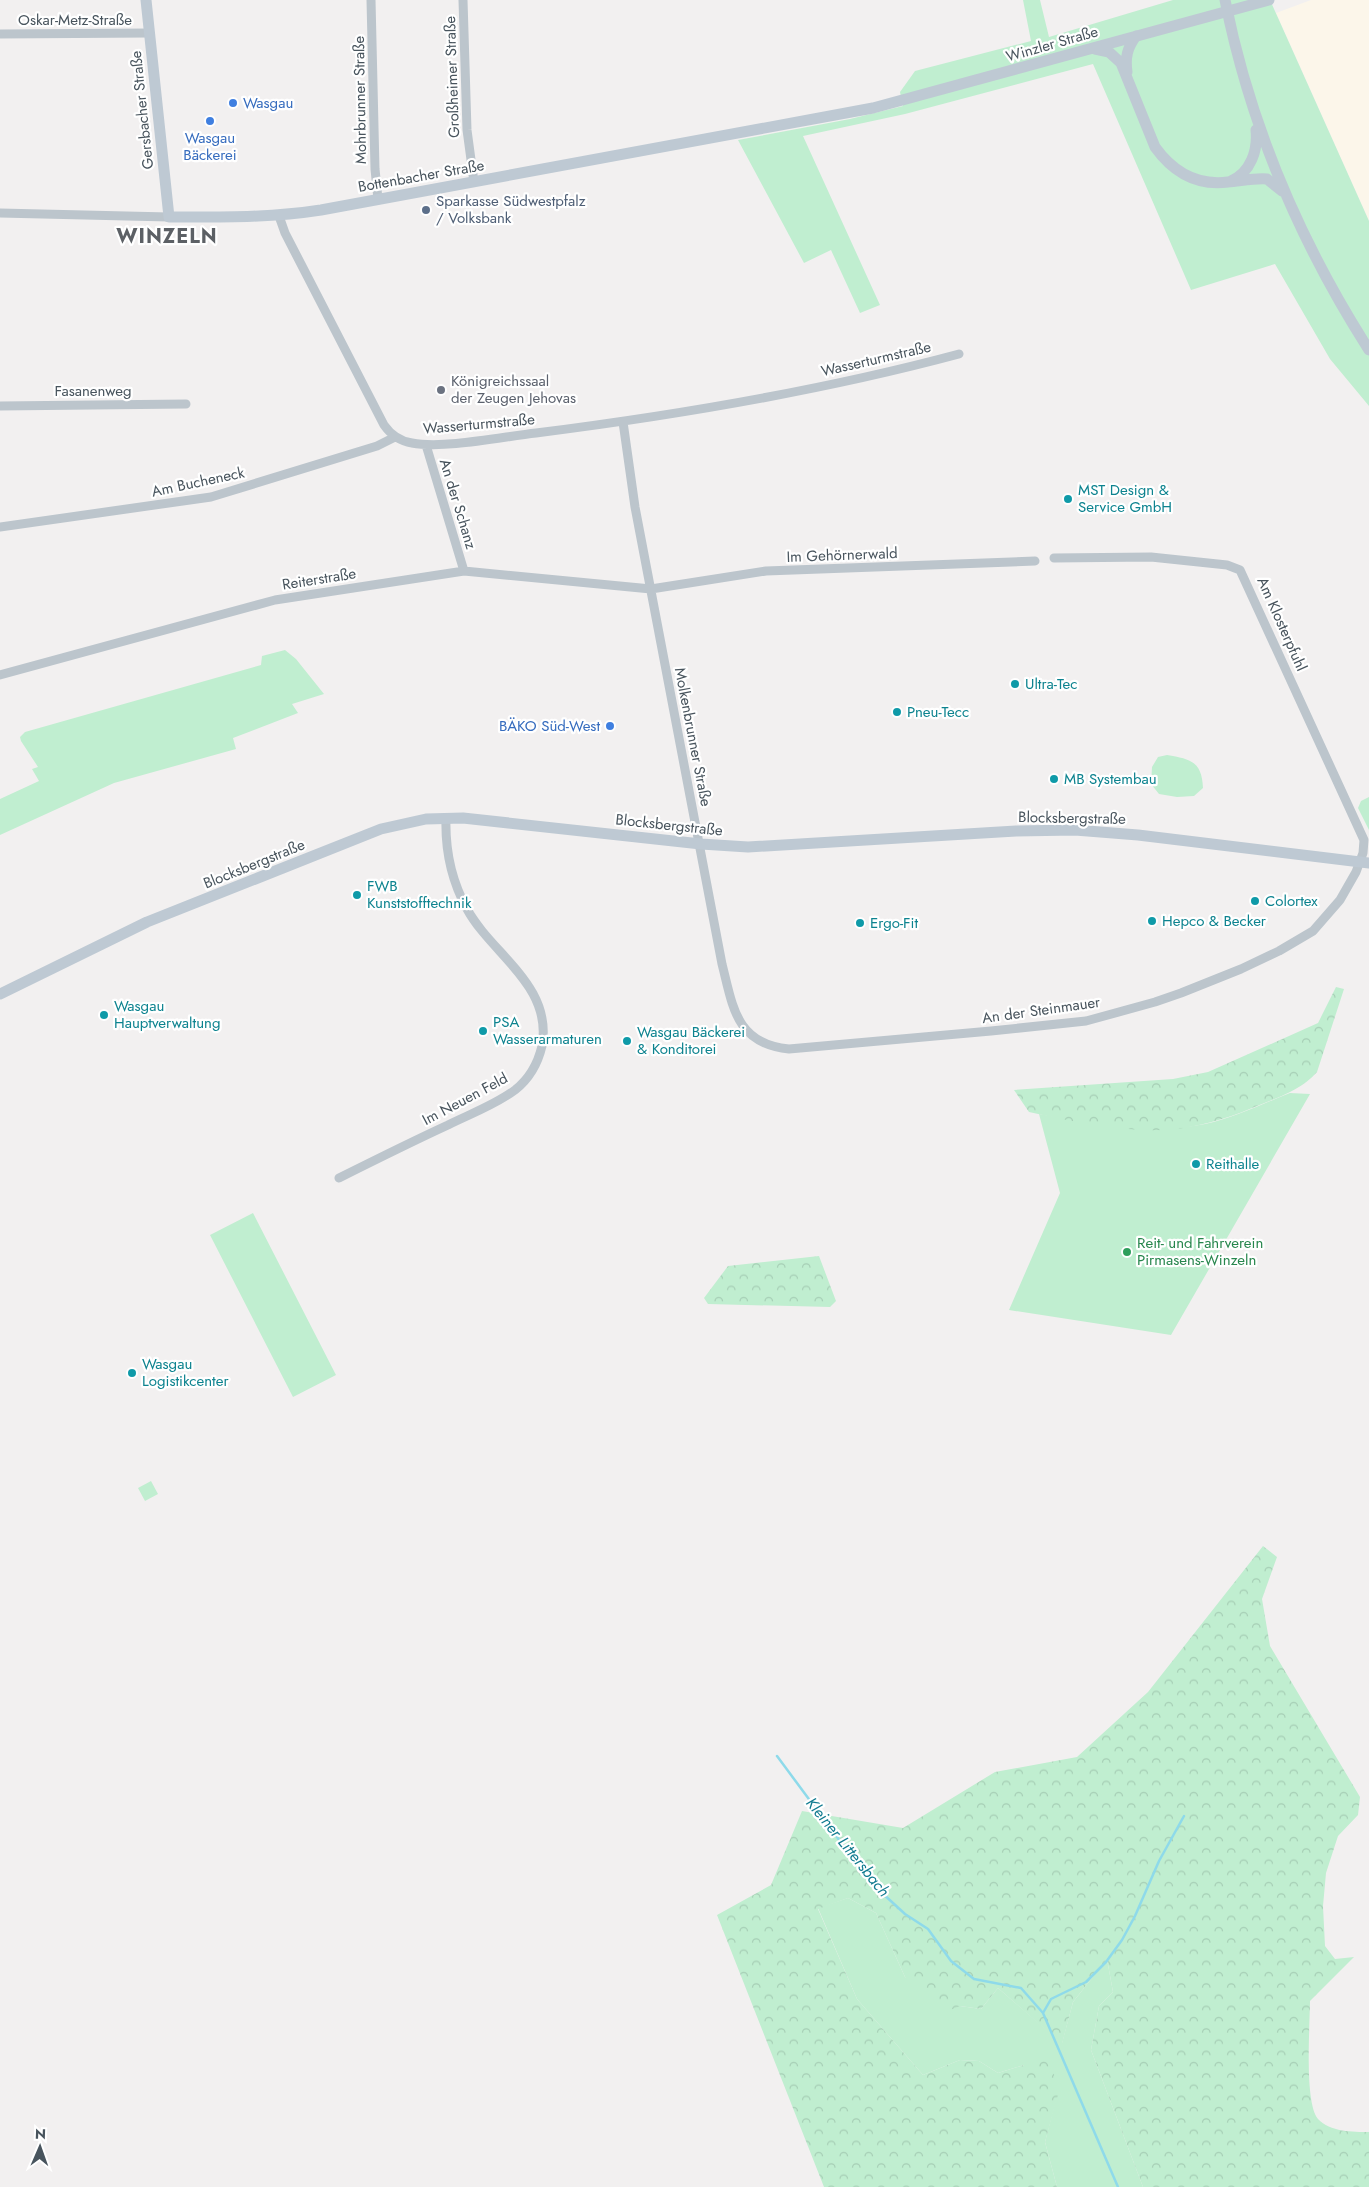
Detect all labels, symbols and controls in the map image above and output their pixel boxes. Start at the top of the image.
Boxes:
street label: Oskar-Metz-Straße [18,9,132,31]
street label: Großheimer Straße [439,15,465,138]
street label: Winzler Straße [1003,20,1101,68]
street label: Mohrbrunner Straße [348,35,372,164]
street label: Gersbacher Straße [125,49,159,170]
place label: Wasgau [243,92,293,114]
marker: Wasgau [227,97,239,109]
marker: Wasgau Bäckerei [204,115,216,127]
place label: Wasgau Bäckerei [183,127,237,166]
street label: Bottenbacher Straße [356,154,486,198]
place label: Sparkasse Südwestpfalz / Volksbank [436,190,586,229]
marker: Sparkasse Südwestpfalz / Volksbank [420,204,432,216]
district label: WINZELN [116,222,218,251]
street label: Wasserturmstraße [819,336,933,382]
place label: Königreichssaal der Zeugen Jehovas [451,370,576,409]
street label: Fasanenweg [54,380,132,402]
marker: Königreichssaal der Zeugen Jehovas [435,384,447,396]
street label: Wasserturmstraße [422,408,536,440]
street label: An der Schanz [434,456,482,552]
street label: Am Bucheneck [149,461,247,503]
place label: MST Design & Service GmbH [1078,479,1172,518]
marker: MST Design & Service GmbH [1062,493,1074,505]
street label: Im Gehörnerwald [786,542,898,568]
street label: Reiterstraße [280,562,358,596]
street label: Am Klosterpfuhl [1251,573,1313,675]
street label: Molkenbrunner Straße [669,666,717,808]
place label: Ultra-Tec [1025,673,1077,695]
marker: Ultra-Tec [1009,678,1021,690]
place label: Pneu-Tecc [907,701,969,723]
marker: Pneu-Tecc [891,706,903,718]
place label: BÄKO Süd-West [499,715,600,737]
marker: BÄKO Süd-West [604,720,616,732]
place label: MB Systembau [1064,768,1157,790]
marker: MB Systembau [1048,773,1060,785]
street label: Blocksbergstraße [1018,806,1126,830]
street label: Blocksbergstraße [614,808,724,842]
street label: Blocksbergstraße [200,834,308,894]
place label: FWB Kunststofftechnik [367,875,472,914]
marker: FWB Kunststofftechnik [351,889,363,901]
place label: Colortex [1265,890,1318,912]
marker: Colortex [1249,895,1261,907]
place label: Hepco & Becker [1162,910,1267,932]
place label: Ergo-Fit [870,912,918,934]
marker: Hepco & Becker [1146,915,1158,927]
marker: Ergo-Fit [854,917,866,929]
street label: An der Steinmauer [980,991,1102,1029]
place label: Wasgau Hauptverwaltung [114,995,220,1034]
marker: Wasgau Hauptverwaltung [98,1009,110,1021]
place label: PSA Wasserarmaturen [493,1011,602,1050]
place label: Wasgau Bäckerei & Konditorei [637,1021,745,1060]
marker: PSA Wasserarmaturen [477,1025,489,1037]
marker: Wasgau Bäckerei & Konditorei [621,1035,633,1047]
street label: Im Neuen Feld [418,1067,512,1131]
place label: Reithalle [1206,1153,1260,1175]
marker: Reithalle [1190,1158,1202,1170]
place label: Reit- und Fahrverein Pirmasens-Winzeln [1137,1232,1263,1271]
marker: Reit- und Fahrverein Pirmasens-Winzeln [1121,1246,1133,1258]
place label: Wasgau Logistikcenter [142,1353,229,1392]
marker: Wasgau Logistikcenter [126,1367,138,1379]
water label: Kleiner Littersbach [801,1792,895,1902]
north arrow [15,2122,65,2172]
text: N [35,2124,46,2144]

